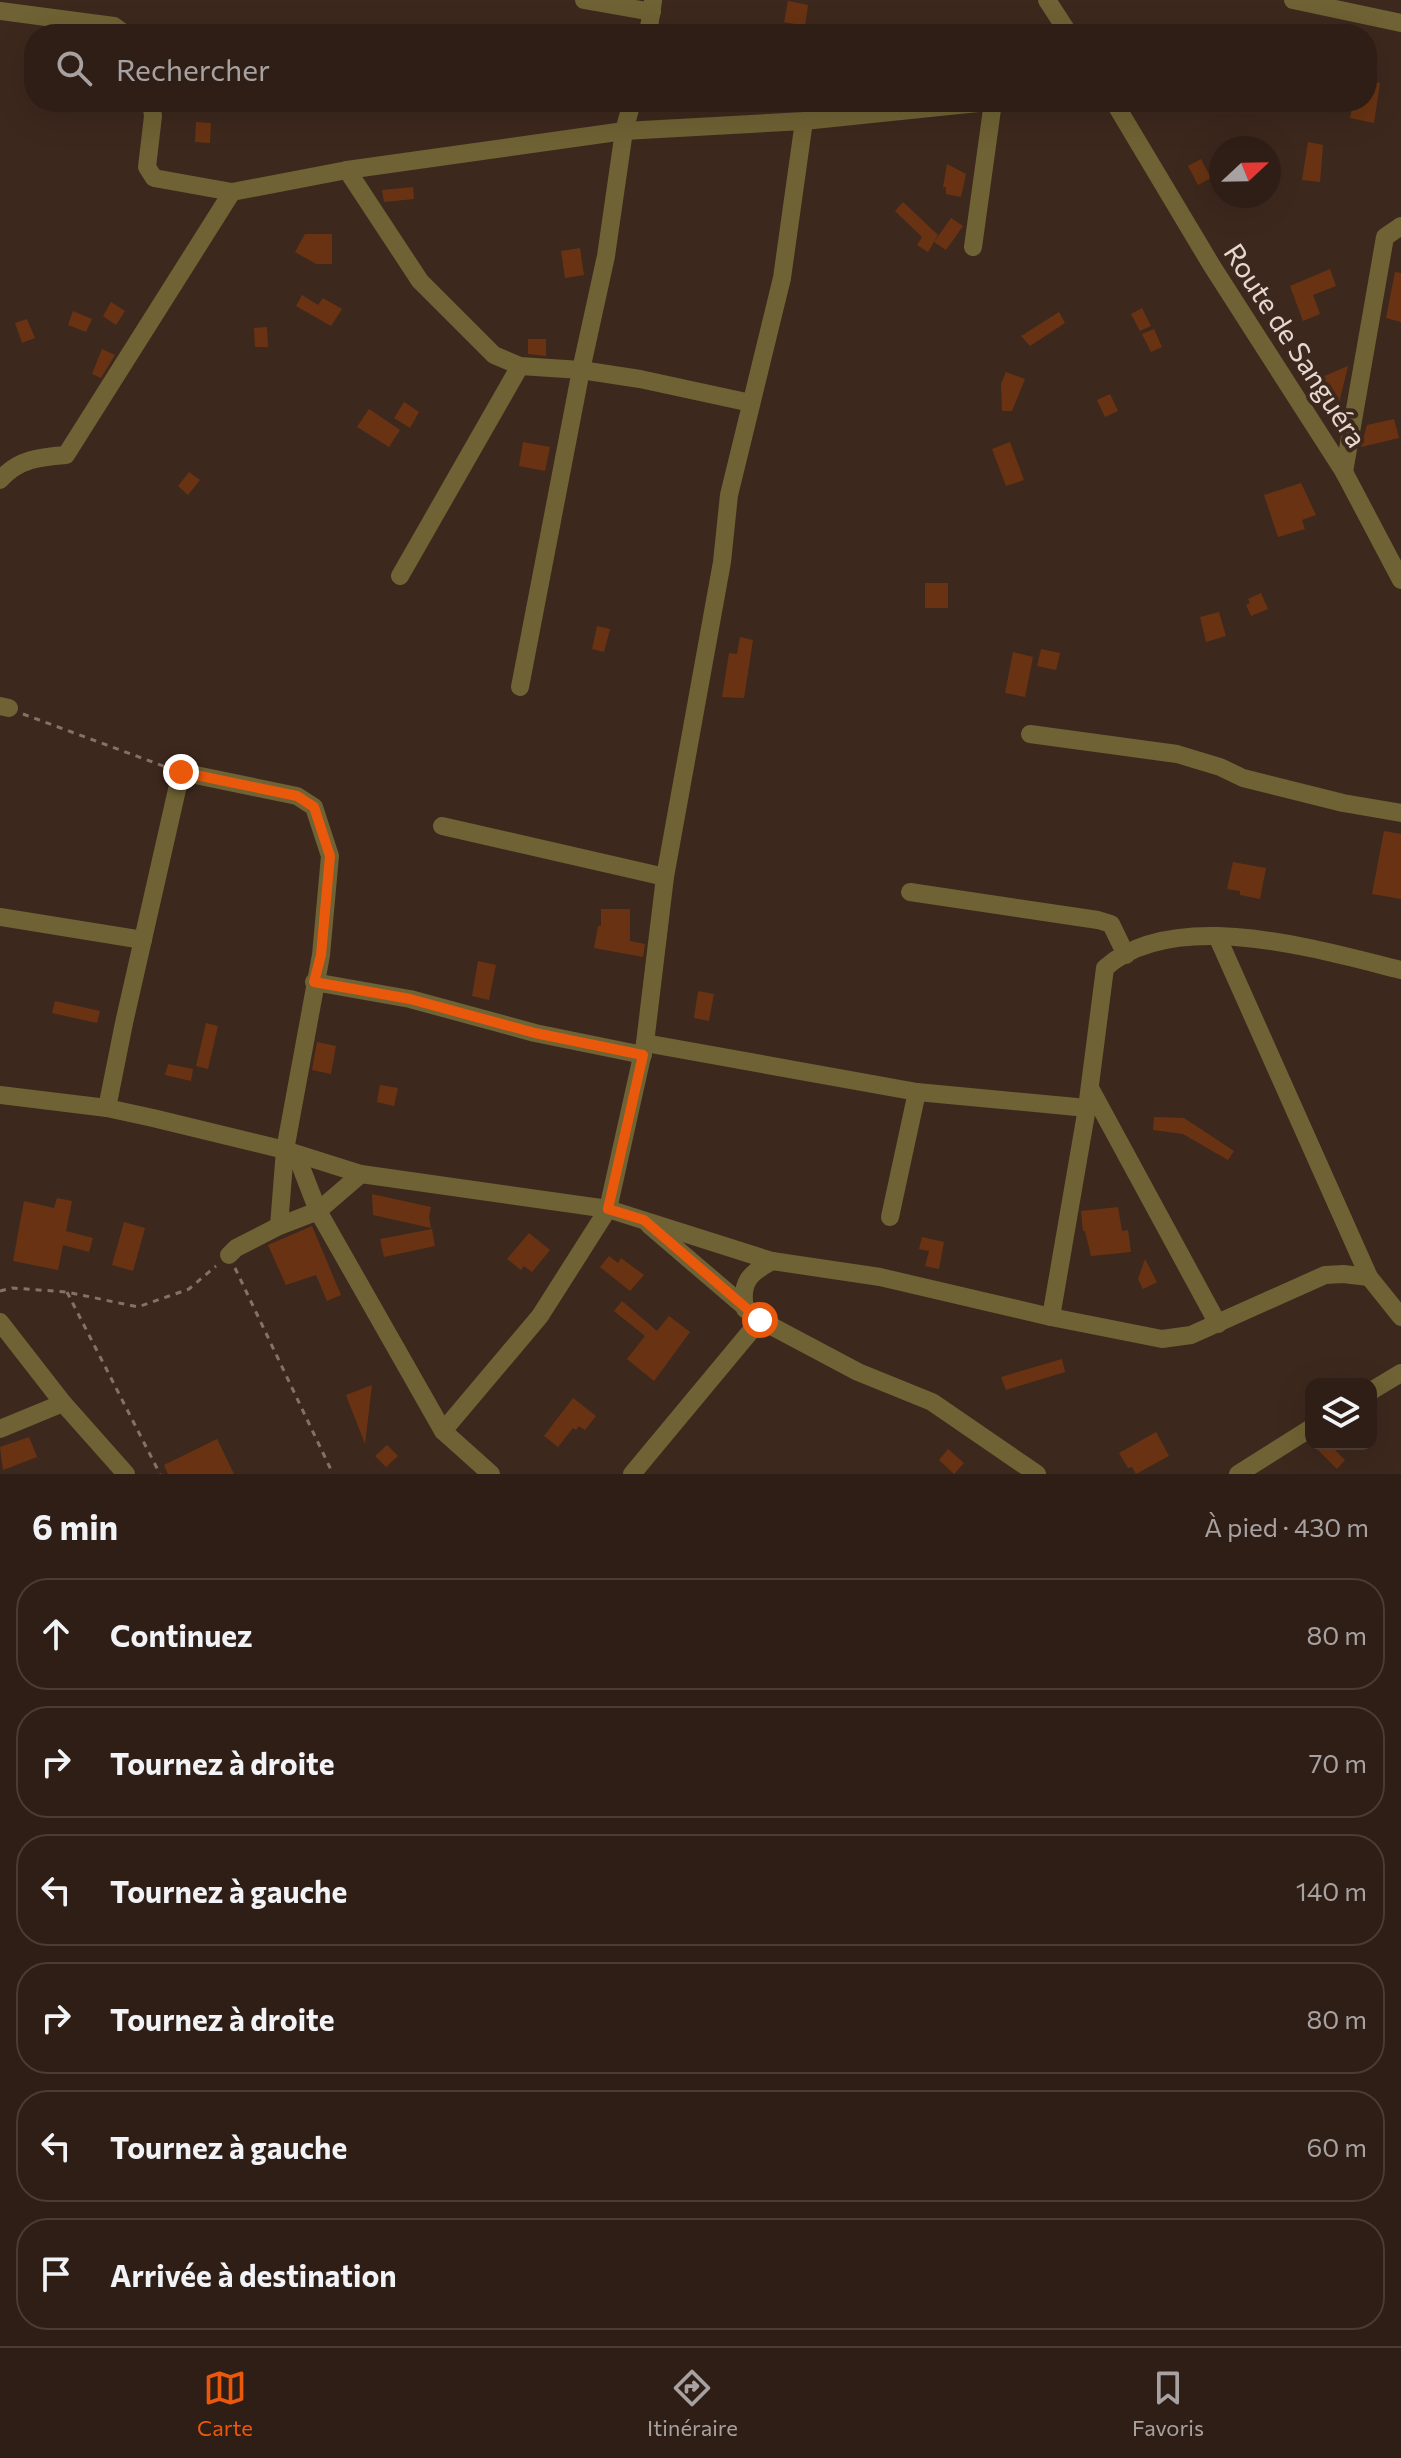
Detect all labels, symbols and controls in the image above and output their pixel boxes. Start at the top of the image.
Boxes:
search box [24,24,1377,112]
icon: search [52,46,96,90]
text: Rechercher [116,50,270,87]
north arrow [1209,136,1281,208]
street label: Route de Sanguéra [1217,237,1375,453]
route end [163,754,199,790]
route start [742,1302,778,1338]
map controls [1305,1378,1377,1450]
button: layers [1305,1378,1377,1450]
text: 6 min [32,1505,118,1547]
text: À pied · 430 m [1204,1511,1369,1542]
icon: ahead [34,1612,78,1656]
text: Continuez [110,1616,253,1653]
text: 80 m [1307,1619,1367,1650]
icon: right [34,1740,78,1784]
text: Tournez à droite [110,1744,334,1781]
text: 70 m [1309,1747,1367,1778]
icon: left [34,1868,78,1912]
text: Tournez à gauche [110,1872,347,1909]
text: 140 m [1296,1875,1367,1906]
icon: right [34,1996,78,2040]
text: Tournez à droite [110,2000,334,2037]
text: 80 m [1307,2003,1367,2034]
icon: left [34,2124,78,2168]
text: Tournez à gauche [110,2128,347,2165]
text: 60 m [1307,2131,1367,2162]
icon: arrive [34,2252,78,2296]
text: Arrivée à destination [110,2256,397,2293]
tab: Carte [197,2366,253,2441]
tab: Itinéraire [647,2366,738,2441]
tab: Favoris [1132,2366,1204,2441]

